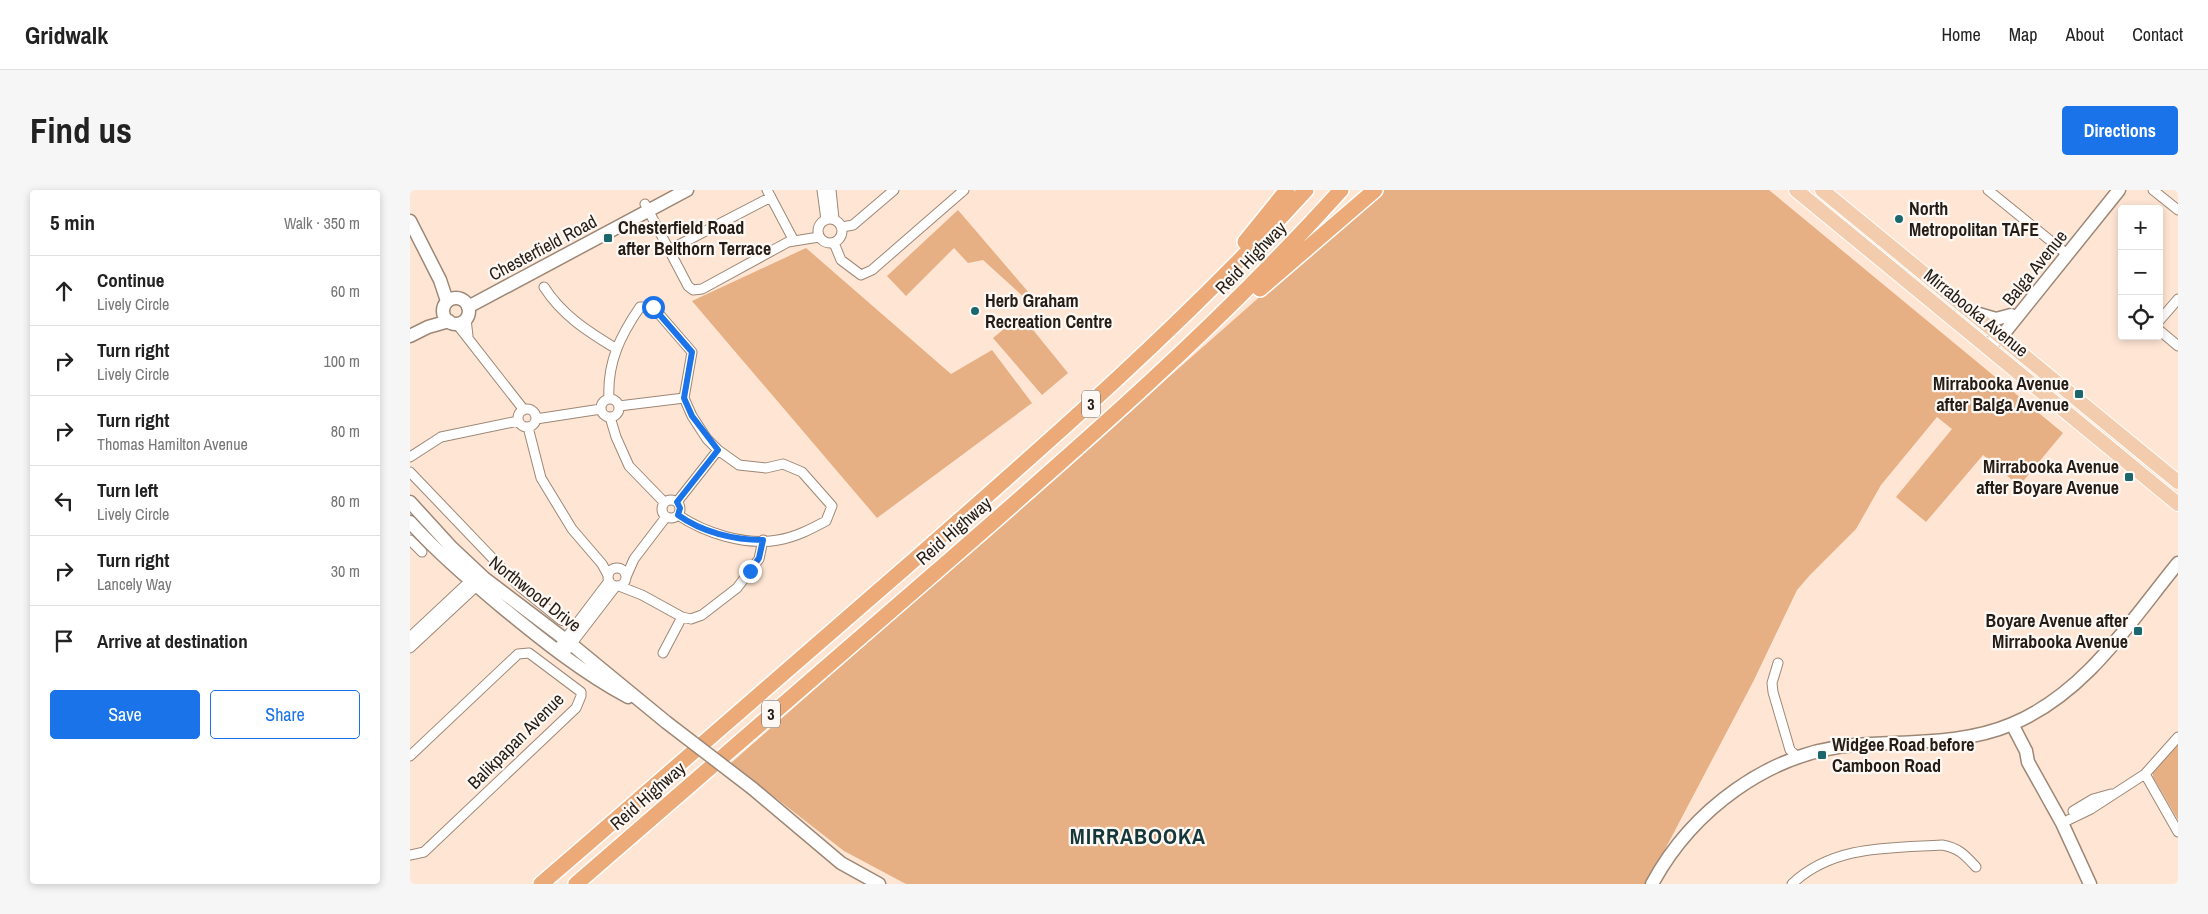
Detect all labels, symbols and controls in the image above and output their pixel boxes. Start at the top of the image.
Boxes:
text: Gridwalk [25,19,108,51]
text: Home [1941,22,1981,47]
text: Map [2009,22,2038,47]
text: About [2066,22,2104,47]
text: Contact [2132,22,2183,47]
button: Directions [2062,106,2178,155]
text: Find us [30,107,132,154]
place label: North Metropolitan TAFE [1909,196,2039,242]
map controls [2118,205,2163,340]
button: + [2118,205,2163,250]
text: 5 min [50,208,95,237]
street label: Chesterfield Road [484,209,601,287]
text: Walk · 350 m [284,212,360,234]
marker: North Metropolitan TAFE [1893,213,1905,225]
place label: Chesterfield Road after Belthorn Terrace [618,215,771,261]
street label: Reid Highway [1209,215,1292,300]
street label: Balga Avenue [1996,225,2073,311]
marker: Chesterfield Road after Belthorn Terrace [602,232,614,244]
button: − [2118,250,2163,295]
street label: Mirrabooka Avenue [1919,263,2034,363]
text: Continue [97,267,165,293]
icon: ahead [50,277,78,305]
text: 60 m [331,280,360,302]
place label: Herb Graham Recreation Centre [985,288,1112,334]
text: Lively Circle [97,293,169,315]
button: locate [2118,295,2163,340]
route start [642,296,665,319]
marker: Herb Graham Recreation Centre [969,305,981,317]
text: Turn right [97,337,169,363]
icon: right [50,347,78,375]
text: 100 m [324,350,360,372]
text: Lively Circle [97,363,169,385]
place label: Mirrabooka Avenue after Balga Avenue [1933,371,2069,417]
marker: Mirrabooka Avenue after Balga Avenue [2073,388,2085,400]
road number: 3 [1082,390,1100,418]
text: Turn right [97,407,169,433]
icon: right [50,417,78,445]
text: 80 m [331,420,360,442]
text: Thomas Hamilton Avenue [97,433,248,455]
place label: Mirrabooka Avenue after Boyare Avenue [1977,454,2119,500]
marker: Mirrabooka Avenue after Boyare Avenue [2123,471,2135,483]
text: Turn left [97,477,158,503]
icon: left [50,487,78,515]
text: 80 m [331,490,360,512]
street label: Reid Highway [910,490,997,570]
text: Lively Circle [97,503,169,525]
text: Turn right [97,547,169,573]
street label: Northwood Drive [484,550,587,638]
icon: right [50,557,78,585]
text: 30 m [331,560,360,582]
route end [739,560,762,583]
text: Lancely Way [97,573,172,595]
place label: Boyare Avenue after Mirrabooka Avenue [1986,608,2128,654]
marker: Boyare Avenue after Mirrabooka Avenue [2132,625,2144,637]
icon: arrive [50,627,78,655]
text: Arrive at destination [97,628,248,654]
street label: Balikpapan Avenue [462,687,569,794]
button: Save [50,690,200,739]
button: Share [210,690,360,739]
road number: 3 [762,700,780,728]
place label: Widgee Road before Camboon Road [1832,732,1975,778]
marker: Widgee Road before Camboon Road [1816,749,1828,761]
street label: Reid Highway [604,755,691,835]
district label: MIRRABOOKA [1070,821,1206,851]

